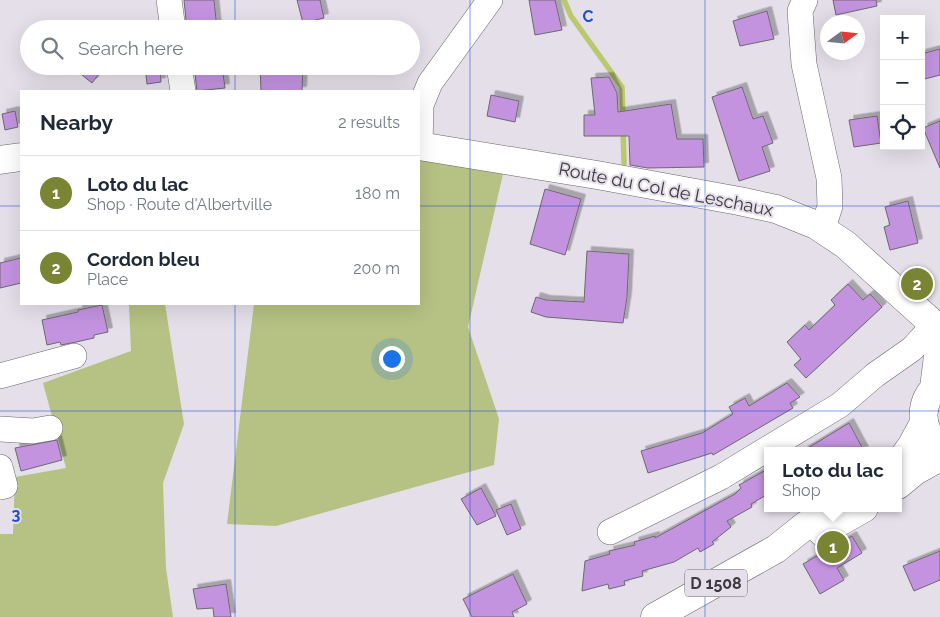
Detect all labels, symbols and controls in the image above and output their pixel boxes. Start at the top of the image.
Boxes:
text: C [583,7,594,26]
north arrow [820,15,865,60]
map controls [880,15,925,150]
button: + [880,15,925,60]
search box [20,20,420,75]
icon: search [38,34,66,62]
text: Search here [78,37,184,59]
button: − [880,60,925,105]
button: locate [880,105,925,150]
text: Nearby [40,110,113,135]
text: 2 results [338,113,400,132]
street label: Route du Col de Leschaux [557,158,775,220]
text: Loto du lac [87,173,189,195]
text: 1 [52,184,60,203]
text: 180 m [355,184,400,203]
text: Shop · Route d'Albertville [87,195,272,214]
text: Cordon bleu [87,248,200,270]
text: 2 [51,259,61,278]
text: 200 m [353,259,400,278]
pin: 2 [901,265,933,303]
text: Place [87,270,128,289]
your location [379,346,405,372]
popup [764,447,902,512]
text: Loto du lac [782,459,884,481]
text: Shop [782,481,821,500]
text: 3 [12,505,21,524]
pin: 1 [817,528,849,566]
road number: D 1508 [685,570,747,596]

